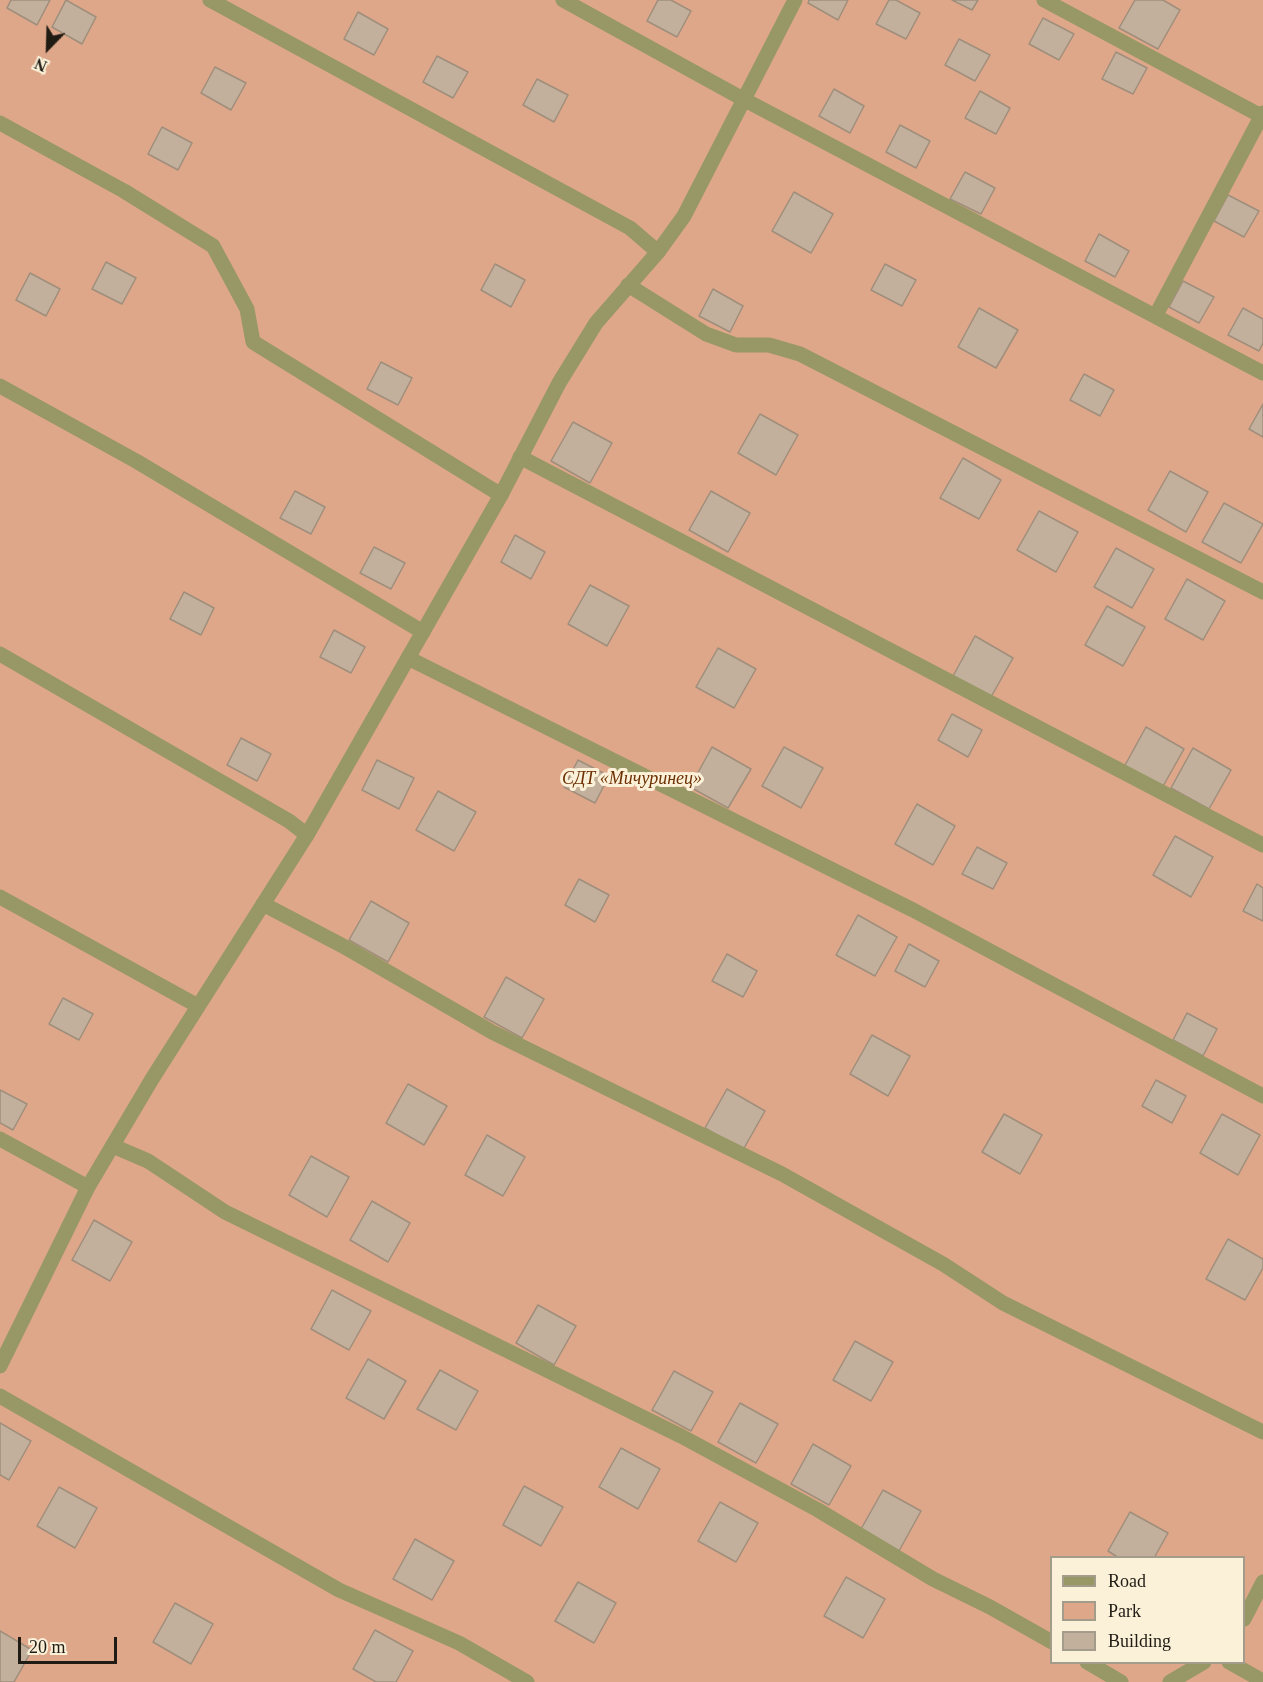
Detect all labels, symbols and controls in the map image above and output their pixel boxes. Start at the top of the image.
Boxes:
north arrow [18,18,78,78]
text: N [32,55,49,75]
park label: СДТ «Мичуринец» [562,768,702,790]
legend [1050,1556,1245,1664]
text: Road [1108,1571,1146,1591]
text: Park [1108,1601,1141,1621]
scale bar [21,1625,120,1663]
text: Building [1108,1631,1171,1651]
text: 20 m [29,1637,66,1657]

